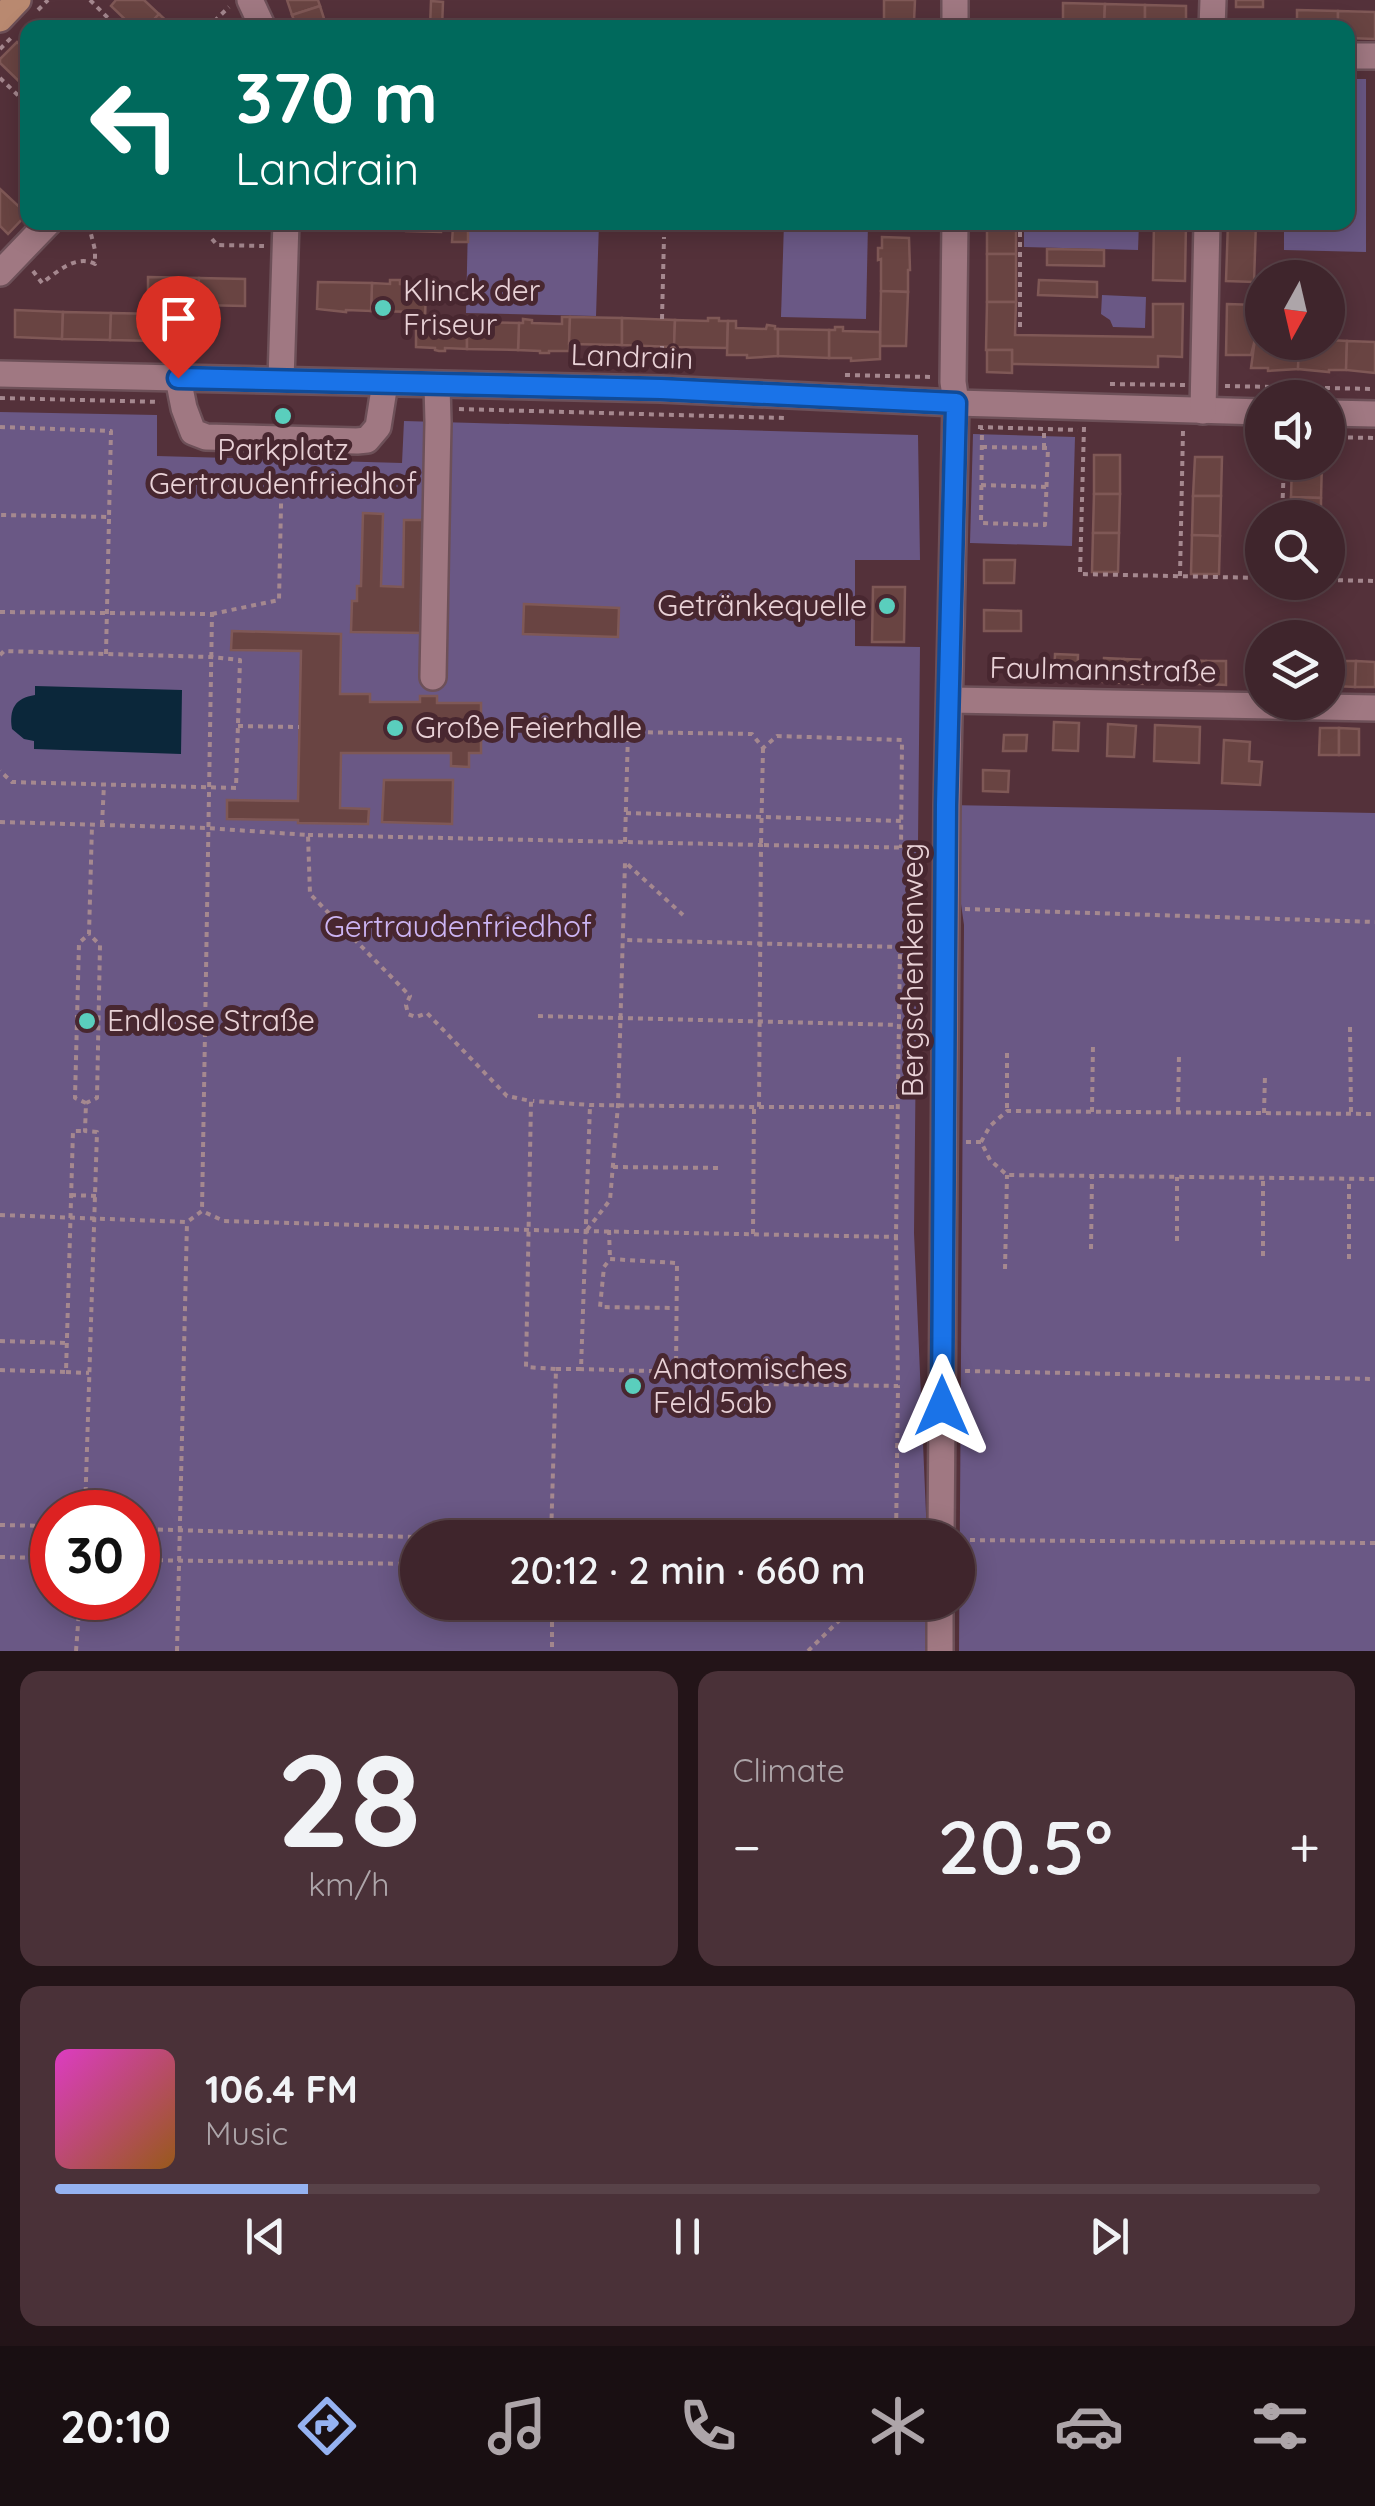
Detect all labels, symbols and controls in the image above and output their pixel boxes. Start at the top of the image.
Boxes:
text: 370 m [235,53,438,141]
icon: left [70,60,200,190]
text: Landrain [235,140,419,196]
north arrow [1245,260,1345,360]
map controls [1245,260,1345,720]
place label: Klinck der Friseur [403,271,541,343]
pin [136,276,221,379]
icon: arrive [151,291,206,346]
marker: Klinck der Friseur [372,297,394,319]
street label: Landrain [570,335,694,377]
button: sound [1245,380,1345,480]
marker: Parkplatz Gertraudenfriedhof [272,405,294,427]
place label: Parkplatz Gertraudenfriedhof [149,430,417,502]
button: search [1245,500,1345,600]
place label: Getränkequelle [657,586,867,624]
marker: Getränkequelle [876,595,898,617]
button: layers [1245,620,1345,720]
street label: Faulmannstraße [989,648,1217,690]
place label: Große Feierhalle [415,708,642,746]
marker: Große Feierhalle [384,717,406,739]
street label: Bergschenkenweg [893,843,931,1097]
park label: Gertraudenfriedhof [324,907,592,945]
place label: Endlose Straße [107,1001,315,1039]
marker: Endlose Straße [76,1010,98,1032]
place label: Anatomisches Feld 5ab [653,1349,848,1421]
position arrow [890,1354,994,1458]
marker: Anatomisches Feld 5ab [622,1375,644,1397]
speed limit sign: 30 [30,1490,160,1620]
text: 20:12 · 2 min · 660 m [509,1546,866,1594]
text: 28 [276,1717,421,1880]
text: Climate [733,1750,845,1790]
text: 20.5° [937,1799,1113,1893]
text: − [733,1812,761,1881]
text: + [1289,1812,1320,1881]
text: km/h [308,1864,389,1904]
text: 106.4 FM [205,2065,358,2113]
text: Music [205,2113,288,2153]
icon: previous [238,2209,293,2264]
icon: pause [660,2209,715,2264]
icon: next [1082,2209,1137,2264]
icon: directions [292,2391,362,2461]
icon: music [482,2391,552,2461]
icon: phone [673,2391,743,2461]
icon: climate [863,2391,933,2461]
icon: car [1054,2391,1124,2461]
icon: filters [1245,2391,1315,2461]
text: 20:10 [60,2398,171,2454]

